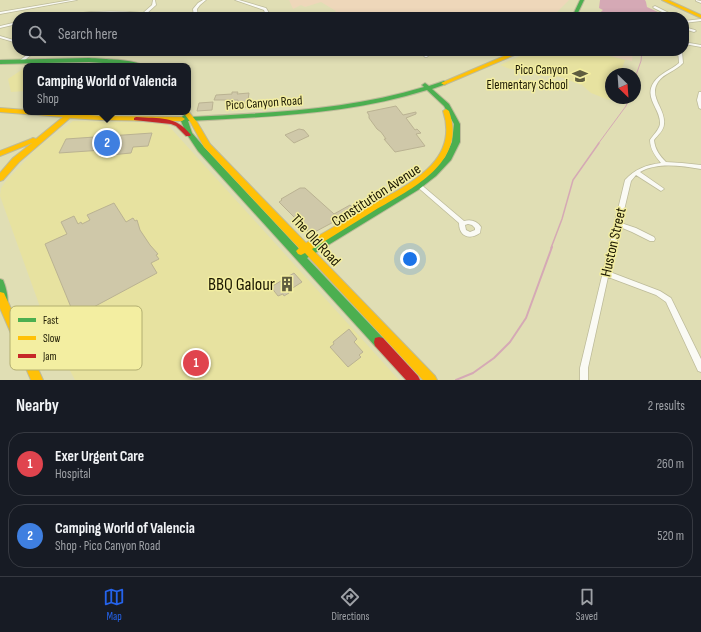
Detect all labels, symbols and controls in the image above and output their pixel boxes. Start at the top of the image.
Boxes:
search box [12,12,689,56]
icon: search [26,23,48,45]
text: Search here [58,25,118,44]
place label: Pico Canyon Elementary School [486,62,568,93]
popup [23,63,191,115]
school or university icon: Pico Canyon Elementary School [571,67,589,85]
north arrow [605,68,641,104]
text: Camping World of Valencia [37,72,177,91]
text: Shop [37,91,59,107]
street label: Pico Canyon Road [225,92,303,114]
pin: 2 [94,128,120,158]
street label: Constitution Avenue [328,160,424,231]
street label: Huston Street [596,205,631,279]
street label: The Old Road [287,210,345,270]
your location [400,249,420,269]
place label: BBQ Galour [208,274,275,295]
building icon: BBQ Galour [278,275,296,293]
legend [10,306,142,370]
text: Fast [43,314,59,327]
text: Slow [43,332,60,345]
pin: 1 [183,348,209,378]
text: Jam [42,350,57,363]
text: Nearby [16,396,59,416]
text: 2 results [648,398,685,414]
text: Exer Urgent Care [55,447,144,466]
text: 1 [27,456,33,472]
text: 260 m [657,456,684,472]
text: Hospital [55,466,91,482]
text: Camping World of Valencia [55,519,195,538]
text: 2 [27,528,33,544]
text: 520 m [657,528,684,544]
text: Shop · Pico Canyon Road [55,538,160,554]
tab: Map [103,586,125,623]
tab: Directions [332,586,369,623]
tab: Saved [576,586,598,623]

